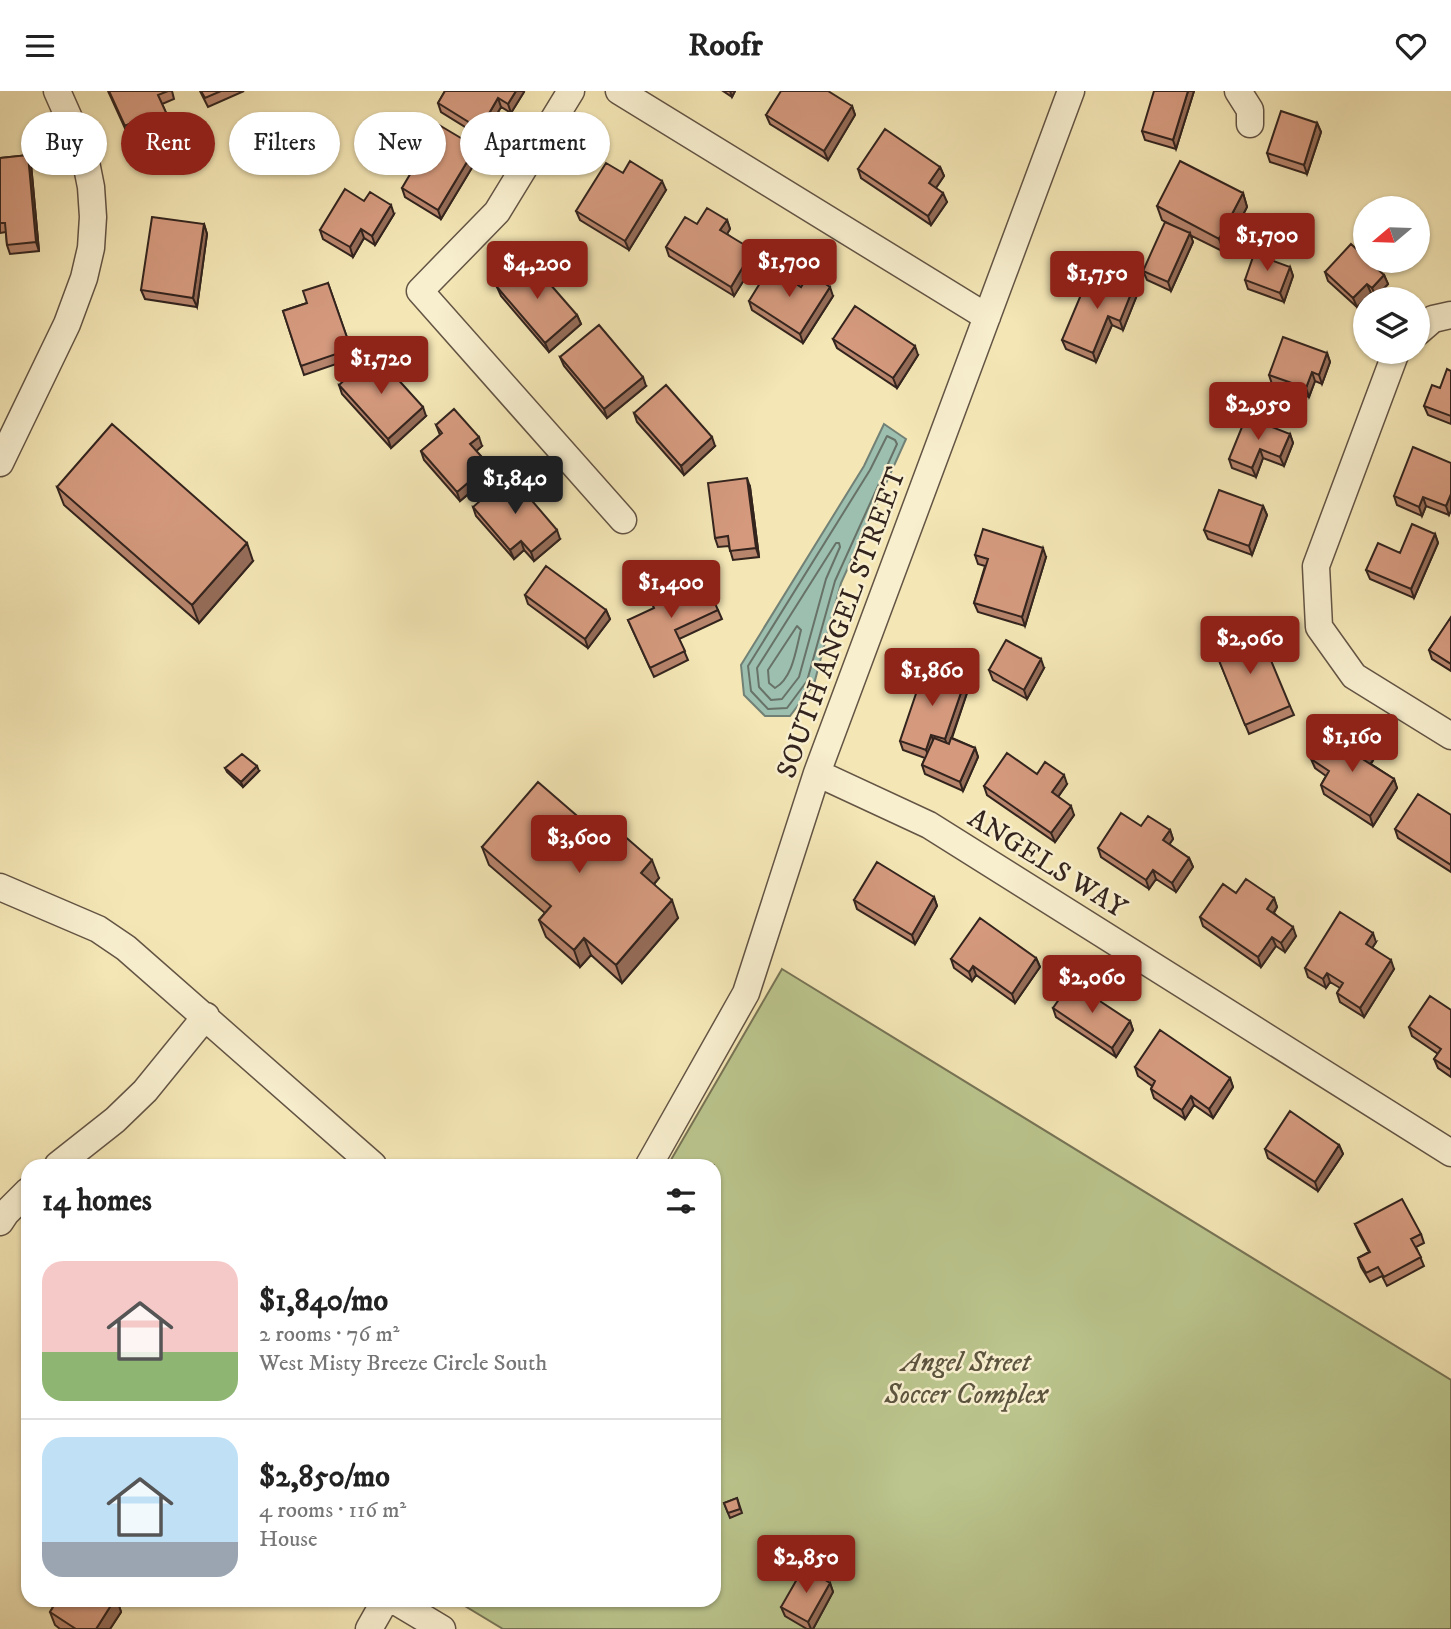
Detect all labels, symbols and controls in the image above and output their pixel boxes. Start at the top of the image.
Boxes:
text: Roofr [688,26,763,66]
icon: menu [21,27,59,65]
icon: heart [1392,27,1430,65]
chip: Buy [21,112,107,175]
chip: Rent [121,112,215,175]
chip: Filters [229,112,340,175]
chip: New [354,112,446,175]
chip: Apartment [460,112,610,175]
north arrow [1353,196,1430,273]
map controls [1353,196,1430,364]
pin: $1,700 [1210,213,1324,273]
text: $1,700 [1236,221,1298,250]
pin: $1,700 [732,239,846,299]
pin: $4,200 [480,241,594,301]
text: $1,700 [758,247,820,276]
text: $4,200 [503,249,571,278]
pin: $1,750 [1040,251,1154,311]
text: $1,750 [1066,259,1128,288]
button: layers [1353,287,1430,364]
pin: $1,720 [324,337,438,396]
text: $1,720 [350,344,412,373]
pin: $2,950 [1201,383,1315,442]
text: $2,950 [1225,390,1291,419]
pin: $1,840 [458,457,572,516]
street label: SOUTH ANGEL STREET [769,462,914,783]
text: $1,840 [483,464,547,493]
pin: $1,400 [614,561,728,620]
text: $1,400 [638,568,704,597]
pin: $2,060 [1193,617,1307,676]
text: $2,060 [1216,624,1284,653]
pin: $1,860 [875,649,989,708]
text: $1,860 [900,656,964,685]
pin: $1,160 [1295,715,1409,774]
text: $1,160 [1322,722,1382,751]
street label: ANGELS WAY [961,801,1133,926]
pin: $3,600 [522,815,636,875]
text: $3,600 [547,823,611,852]
pin: $2,060 [1035,955,1149,1015]
text: $2,060 [1058,963,1126,992]
icon: filters [662,1182,700,1220]
text: 14 homes [42,1183,152,1220]
text: $1,840/mo [259,1283,388,1320]
icon: home [98,1289,182,1373]
text: 2 rooms · 76 m² [259,1320,399,1349]
park label: Angel Street Soccer Complex [883,1345,1050,1412]
text: West Misty Breeze Circle South [259,1349,547,1378]
text: $2,850/mo [259,1459,390,1496]
icon: home [98,1465,182,1549]
text: 4 rooms · 116 m² [259,1496,406,1525]
text: House [259,1525,317,1554]
pin: $2,850 [749,1535,863,1595]
text: $2,850 [773,1543,839,1572]

